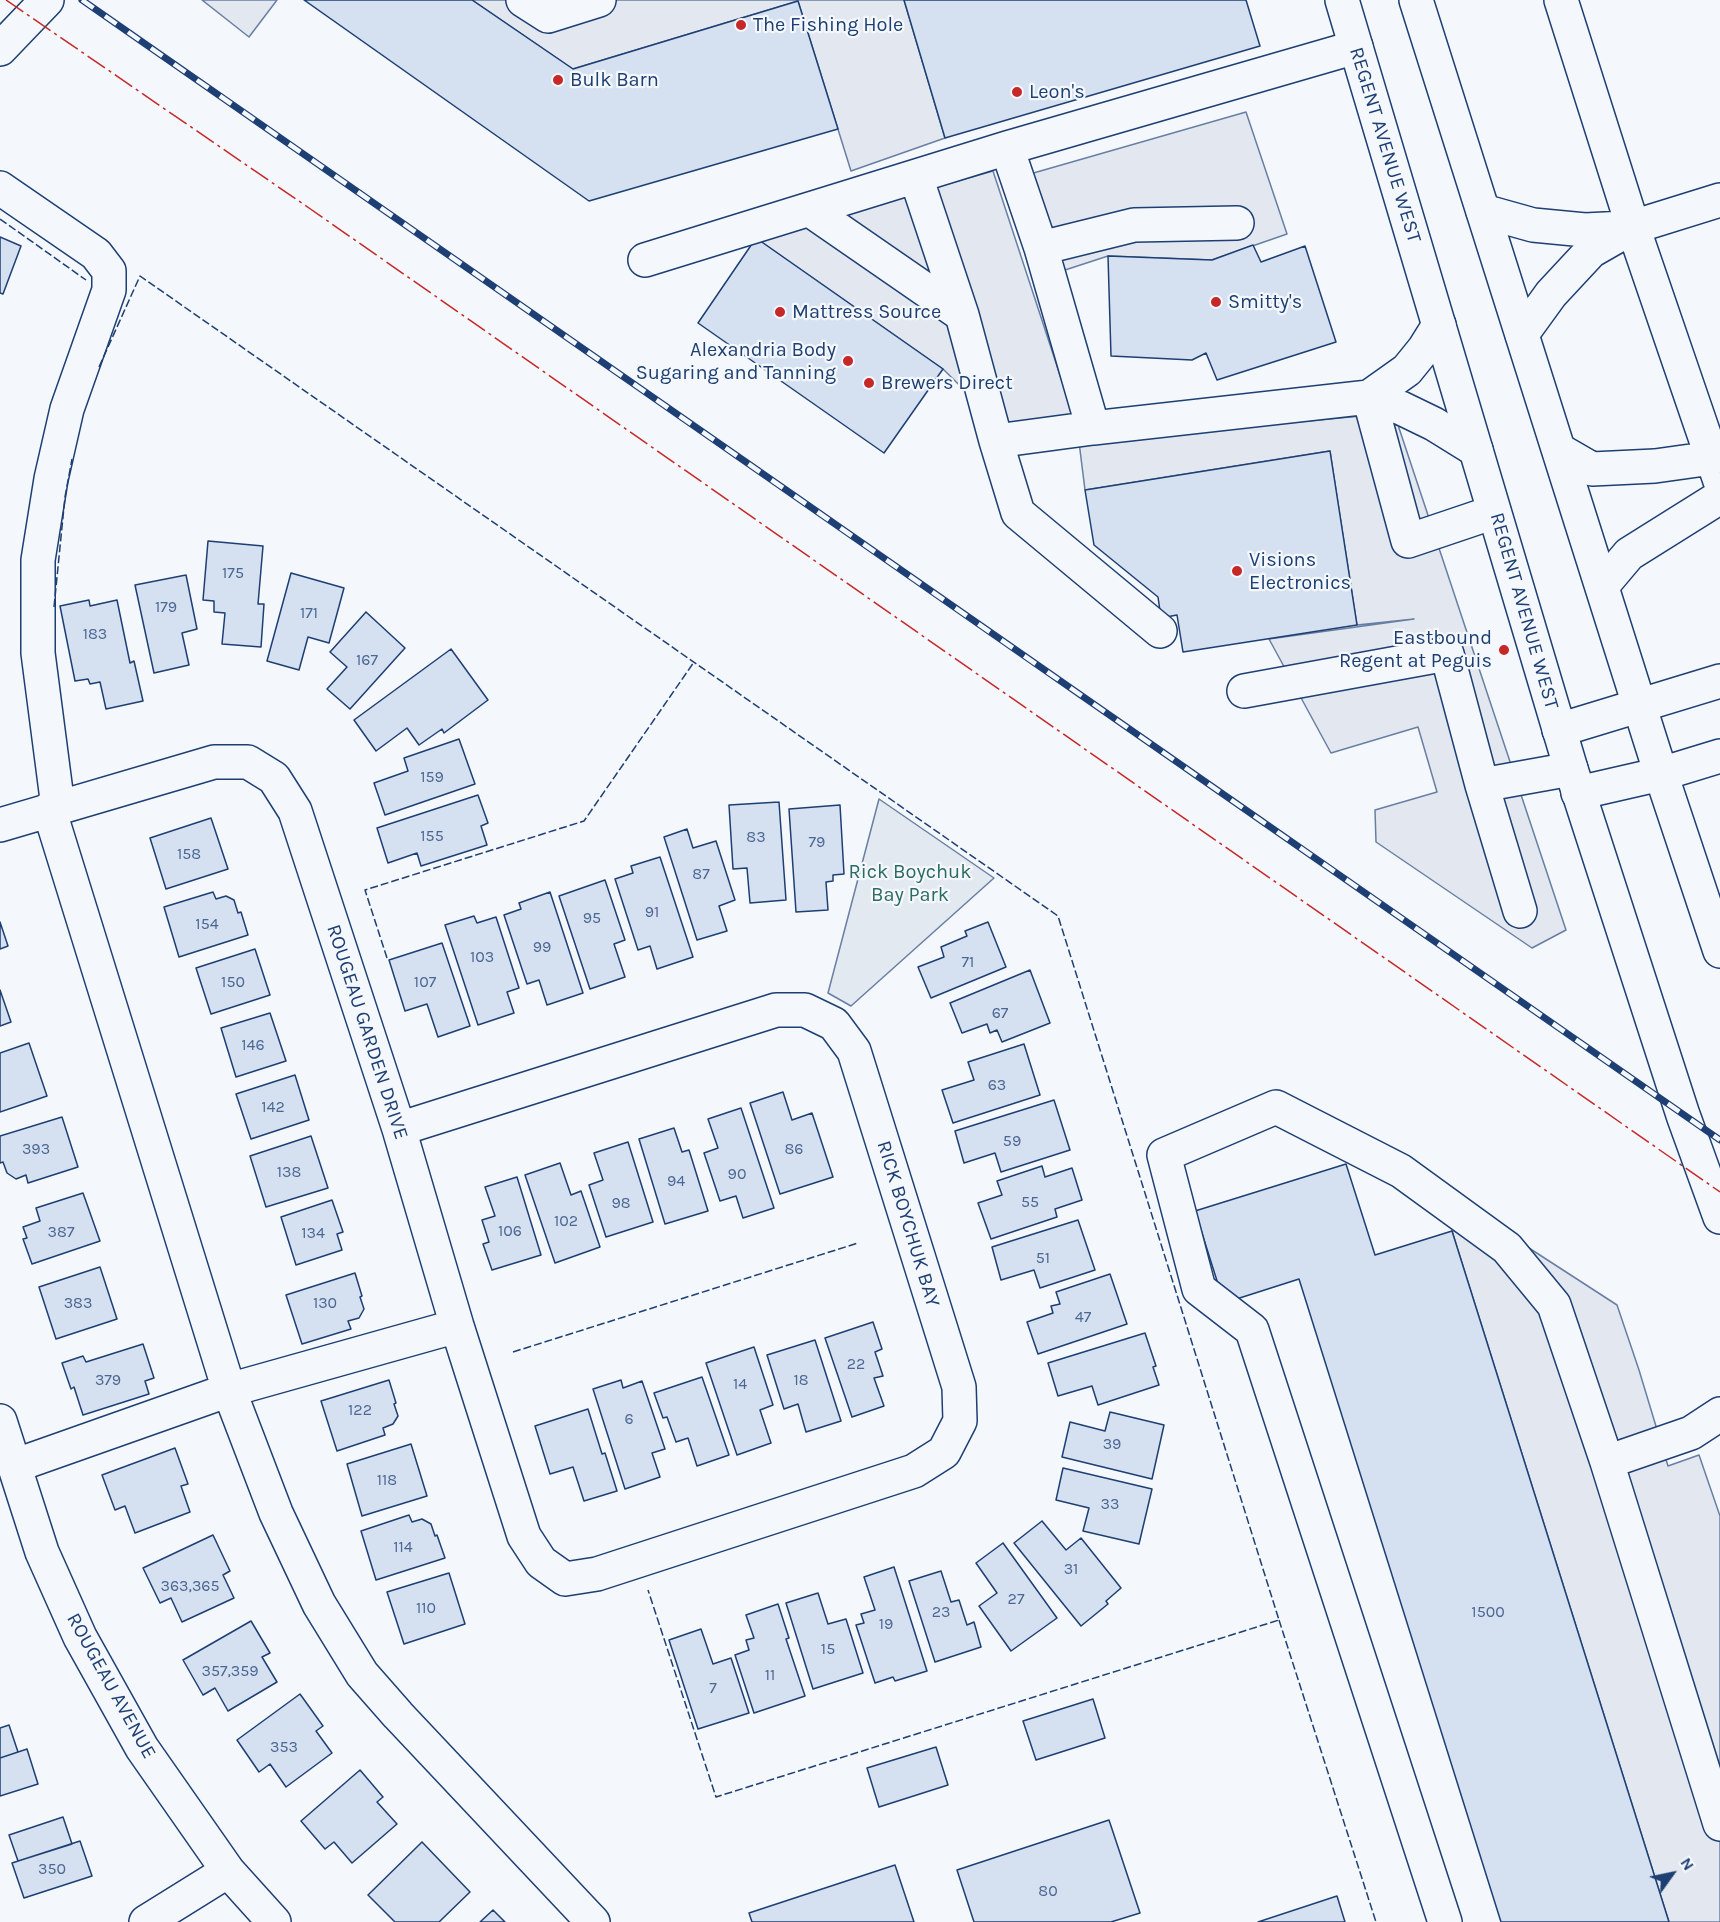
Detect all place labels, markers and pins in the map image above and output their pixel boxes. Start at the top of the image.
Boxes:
place label: The Fishing Hole [753,13,903,37]
marker: The Fishing Hole [734,18,748,32]
place label: Bulk Barn [570,68,659,92]
marker: Bulk Barn [551,73,565,87]
place label: Leon's [1029,80,1085,104]
marker: Leon's [1010,85,1024,99]
place label: Smitty's [1228,290,1302,314]
marker: Smitty's [1209,295,1223,309]
place label: Mattress Source [792,300,941,324]
marker: Mattress Source [773,305,787,319]
place label: Alexandria Body Sugaring and Tanning [636,338,836,385]
marker: Alexandria Body Sugaring and Tanning [841,354,855,368]
place label: Brewers Direct [881,371,1013,395]
marker: Brewers Direct [862,376,876,390]
place label: Visions Electronics [1249,548,1351,595]
marker: Visions Electronics [1230,564,1244,578]
place label: Eastbound Regent at Peguis [1339,626,1492,673]
marker: Eastbound Regent at Peguis [1497,643,1511,657]

